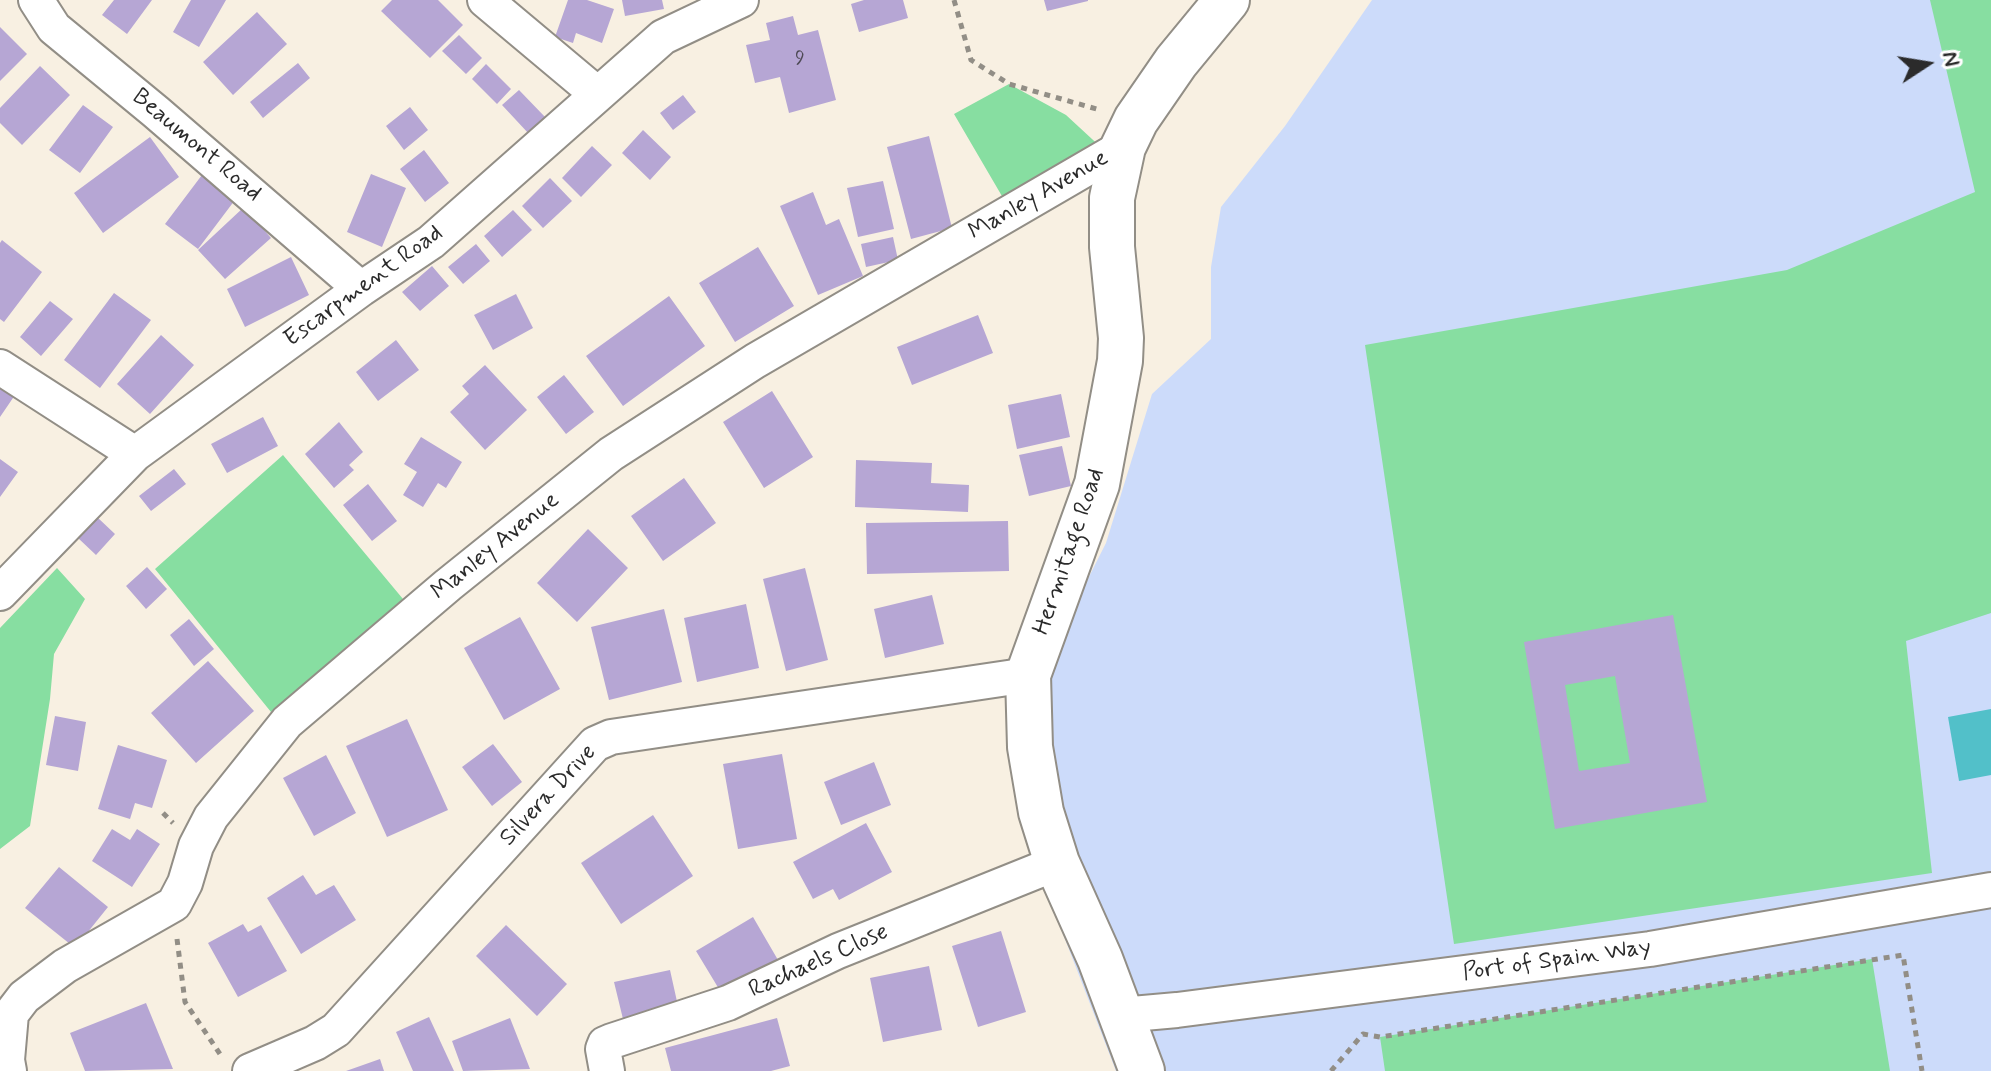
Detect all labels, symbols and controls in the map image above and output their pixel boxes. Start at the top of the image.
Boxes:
north arrow [1887,24,1967,104]
house number: 9 [795,48,805,72]
text: N [1935,49,1966,69]
street label: Beaumont Road [125,83,267,209]
street label: Manley Avenue [964,144,1114,248]
street label: Escarpment Road [279,220,449,354]
street label: Hermitage Road [1028,465,1112,639]
street label: Manley Avenue [426,487,566,607]
street label: Silvera Drive [495,739,603,853]
street label: Rachaels Close [745,918,893,1006]
street label: Port of Spain Way [1461,934,1653,988]

